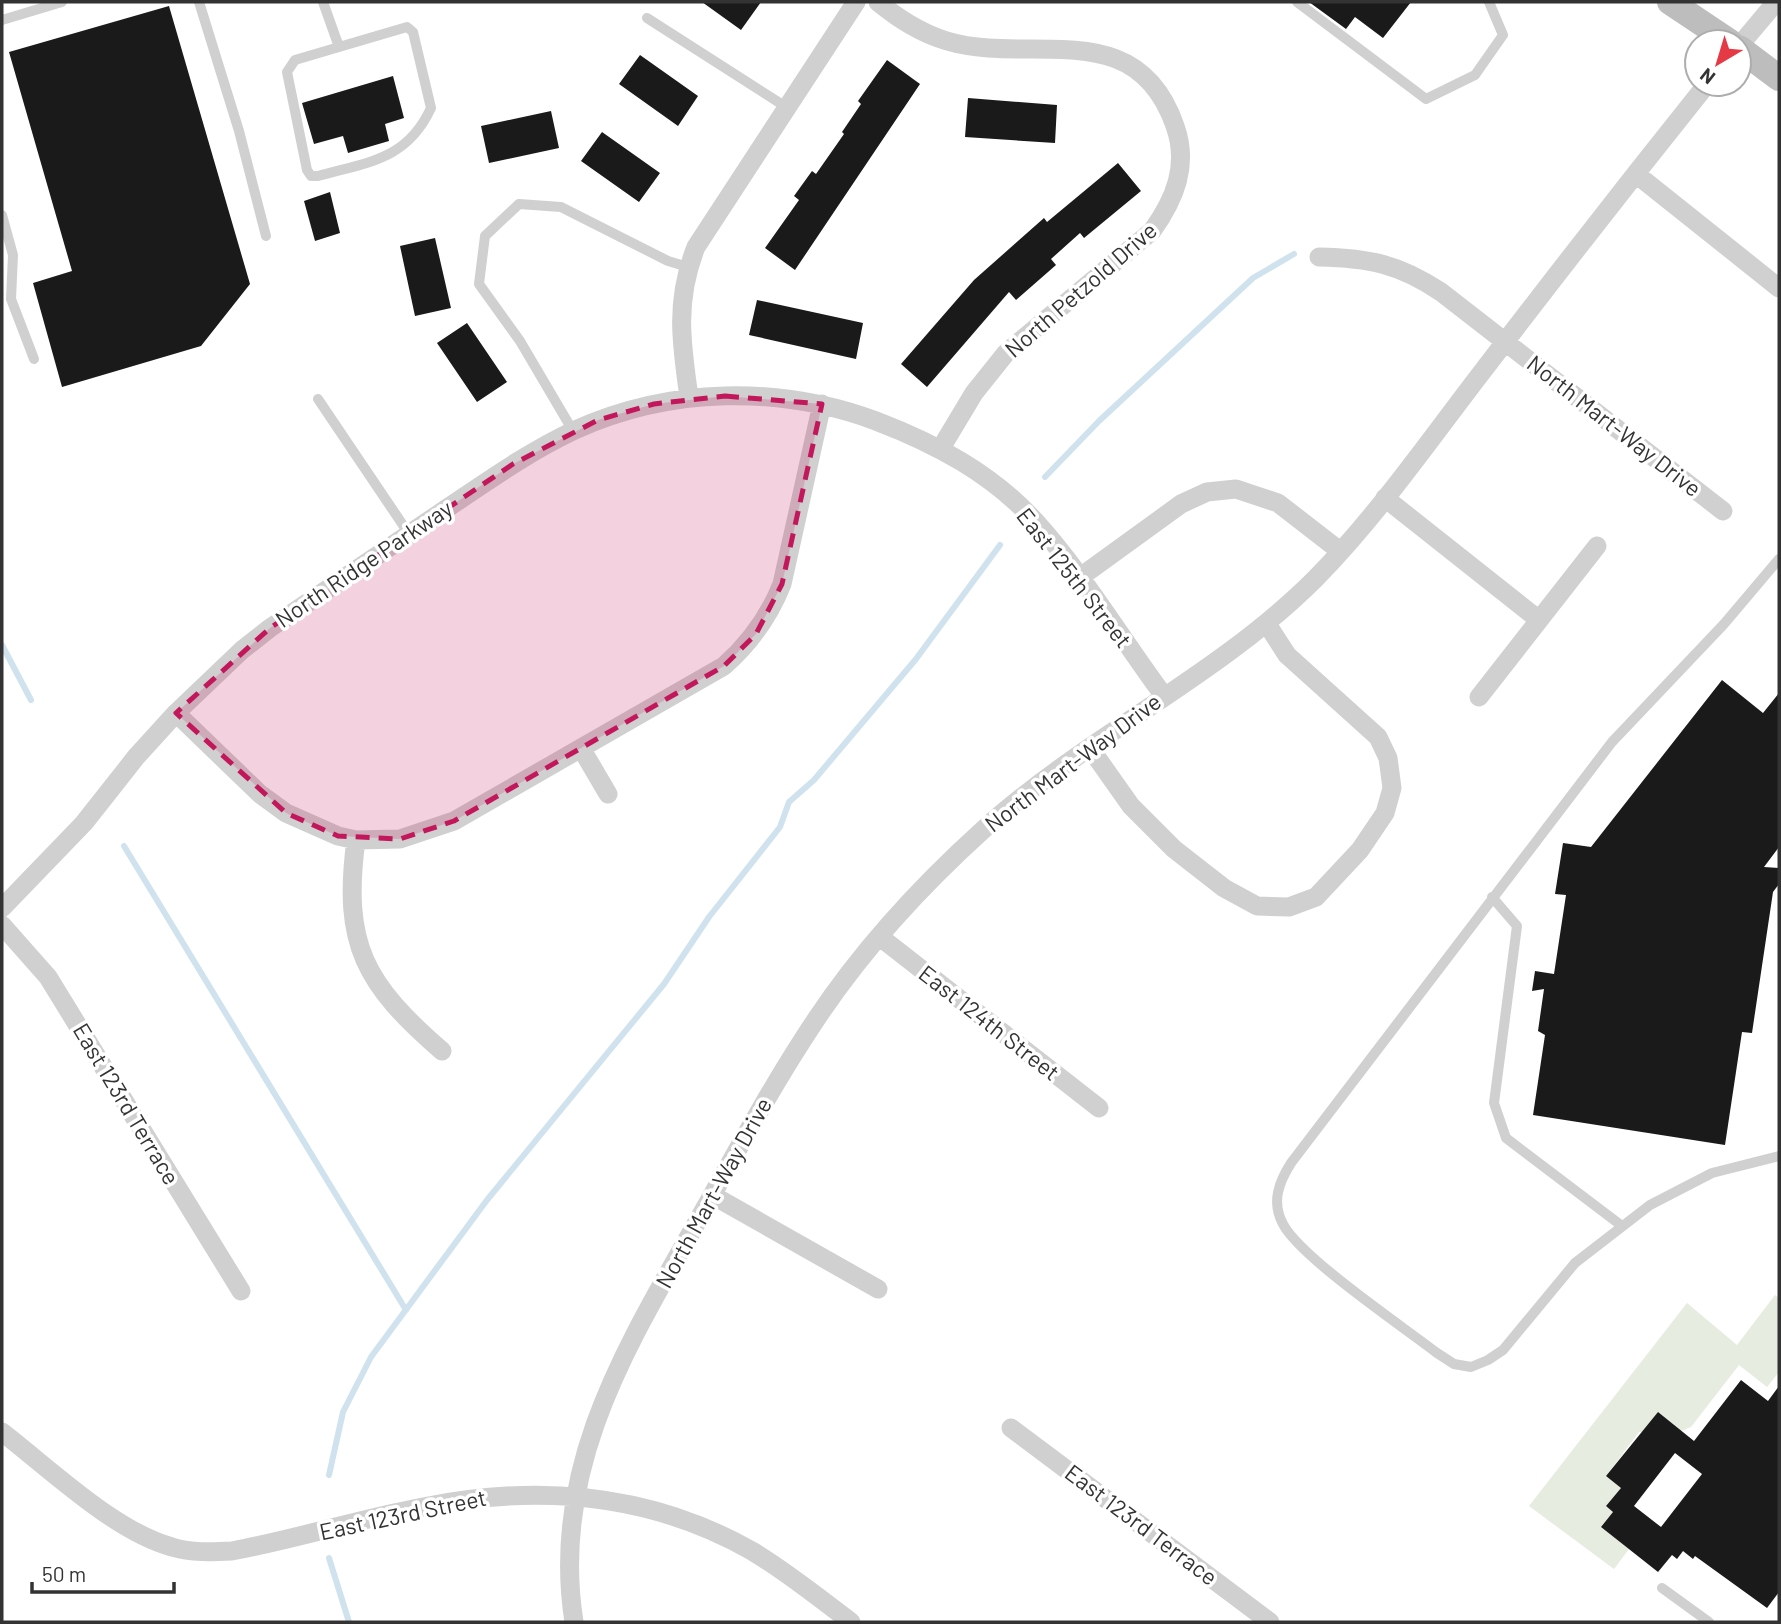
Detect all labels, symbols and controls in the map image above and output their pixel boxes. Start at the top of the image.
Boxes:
north arrow [1683,28,1753,98]
text: N [1695,64,1719,90]
street label: North Petzold Drive [999,216,1162,363]
street label: North Mart-Way Drive [1522,349,1707,502]
street label: North Ridge Parkway [270,493,458,633]
street label: East 125th Street [1011,502,1138,653]
street label: North Mart-Way Drive [979,687,1166,838]
street label: East 124th Street [914,959,1066,1086]
street label: East 123rd Terrace [68,1018,186,1189]
street label: North Mart-Way Drive [649,1092,777,1293]
street label: East 123rd Terrace [1060,1458,1223,1591]
street label: East 123rd Street [317,1483,489,1545]
scale bar [32,1550,173,1594]
text: 50 m [42,1561,86,1586]

